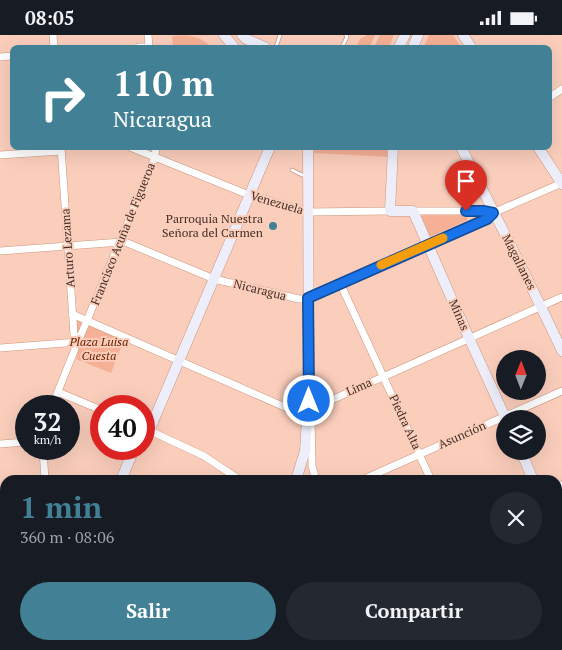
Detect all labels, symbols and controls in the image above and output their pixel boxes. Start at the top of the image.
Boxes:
text: 08:05 [25,5,74,30]
text: 110 m [113,60,214,106]
icon: right [30,65,95,130]
text: Nicaragua [113,104,212,133]
pin [445,160,487,211]
street label: Francisco Acuña de Figueroa [87,161,158,307]
icon: arrive [452,167,480,195]
street label: Venezuela [249,188,305,217]
street label: Arturo Lezama [57,208,78,288]
place label: Parroquia Nuestra Señora del Carmen [162,211,263,240]
marker: Parroquia Nuestra Señora del Carmen [267,220,279,232]
street label: Magallanes [499,231,540,292]
street label: Nicaragua [232,276,288,303]
street label: Minas [446,297,473,333]
park label: Plaza Luisa Cuesta [68,334,129,363]
north arrow [496,350,546,400]
map controls [496,350,546,460]
position arrow [282,374,334,426]
street label: Lima [344,374,374,399]
street label: Piedra Alta [386,392,425,452]
speed limit sign: 40 [90,395,155,460]
text: 32 [33,405,62,438]
button: layers [496,410,546,460]
street label: Asunción [436,417,488,452]
text: km/h [34,432,61,447]
text: 1 min [20,487,102,527]
button: close [490,492,542,544]
text: 360 m · 08:06 [20,526,114,548]
button: Salir [20,582,276,640]
button: Compartir [286,582,542,640]

